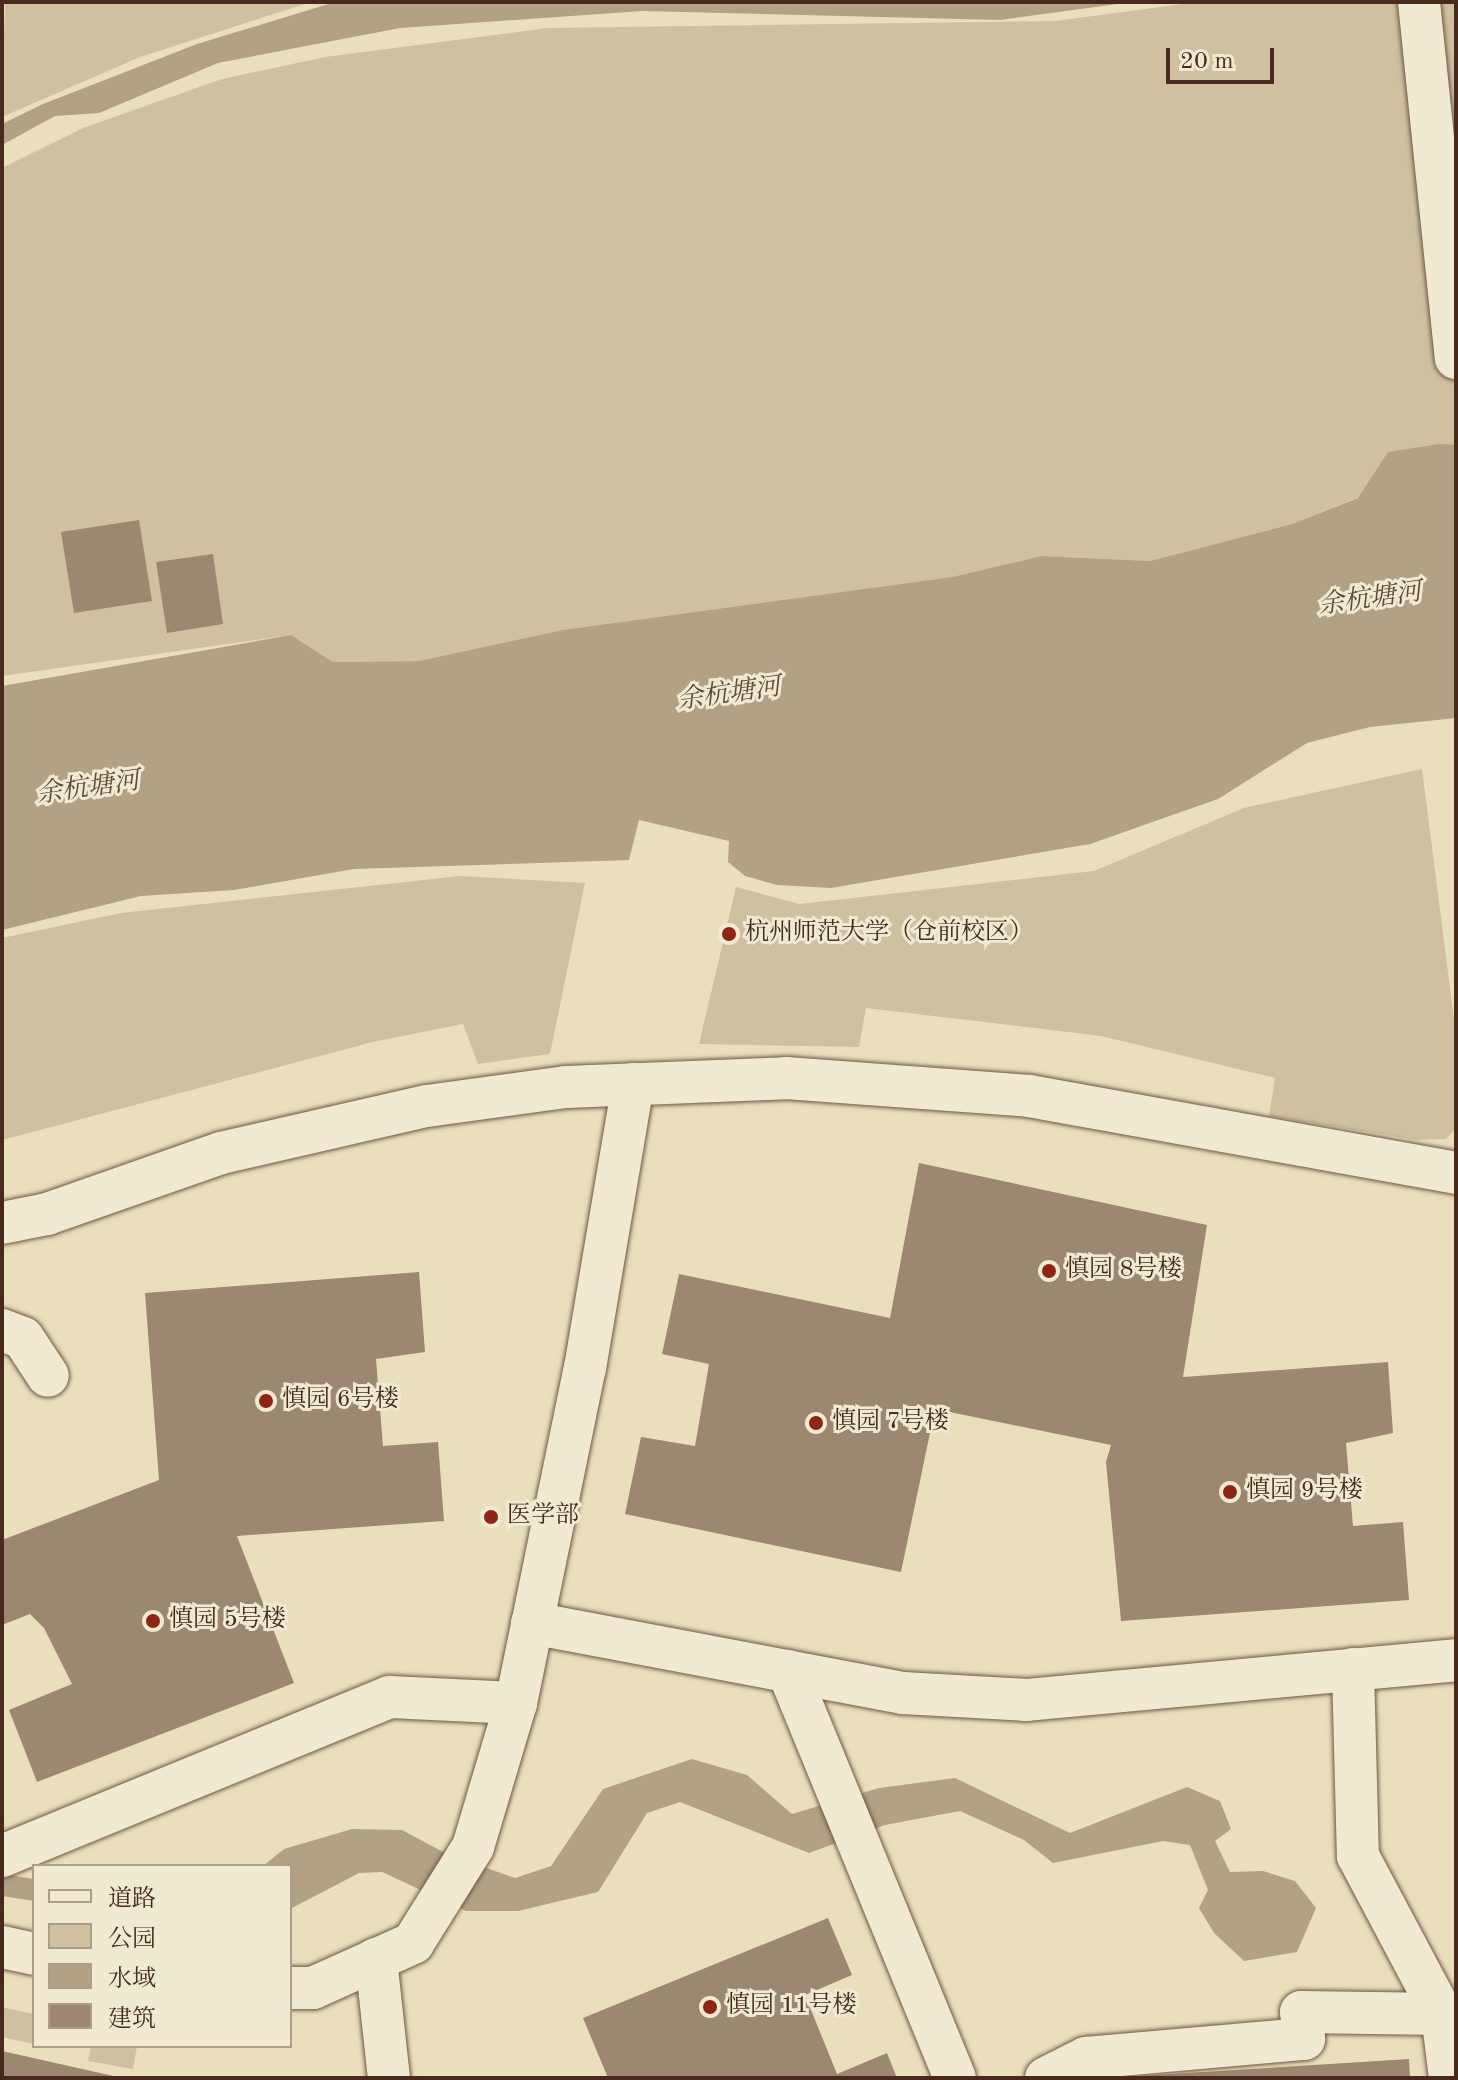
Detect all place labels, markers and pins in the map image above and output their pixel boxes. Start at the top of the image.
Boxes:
place label: 杭州师范大学（仓前校区） [745,920,1033,948]
marker: 杭州师范大学（仓前校区） [720,925,738,943]
place label: 慎园 8号楼 [1065,1257,1182,1285]
marker: 慎园 8号楼 [1040,1262,1058,1280]
place label: 慎园 6号楼 [282,1387,399,1415]
marker: 慎园 6号楼 [257,1392,275,1410]
place label: 慎园 7号楼 [832,1409,949,1437]
marker: 慎园 7号楼 [807,1414,825,1432]
place label: 慎园 9号楼 [1246,1478,1363,1506]
marker: 慎园 9号楼 [1221,1483,1239,1501]
place label: 医学部 [507,1503,579,1531]
marker: 医学部 [482,1508,500,1526]
place label: 慎园 5号楼 [169,1607,286,1635]
marker: 慎园 5号楼 [144,1612,162,1630]
place label: 慎园 11号楼 [726,1993,857,2021]
marker: 慎园 11号楼 [701,1998,719,2016]

